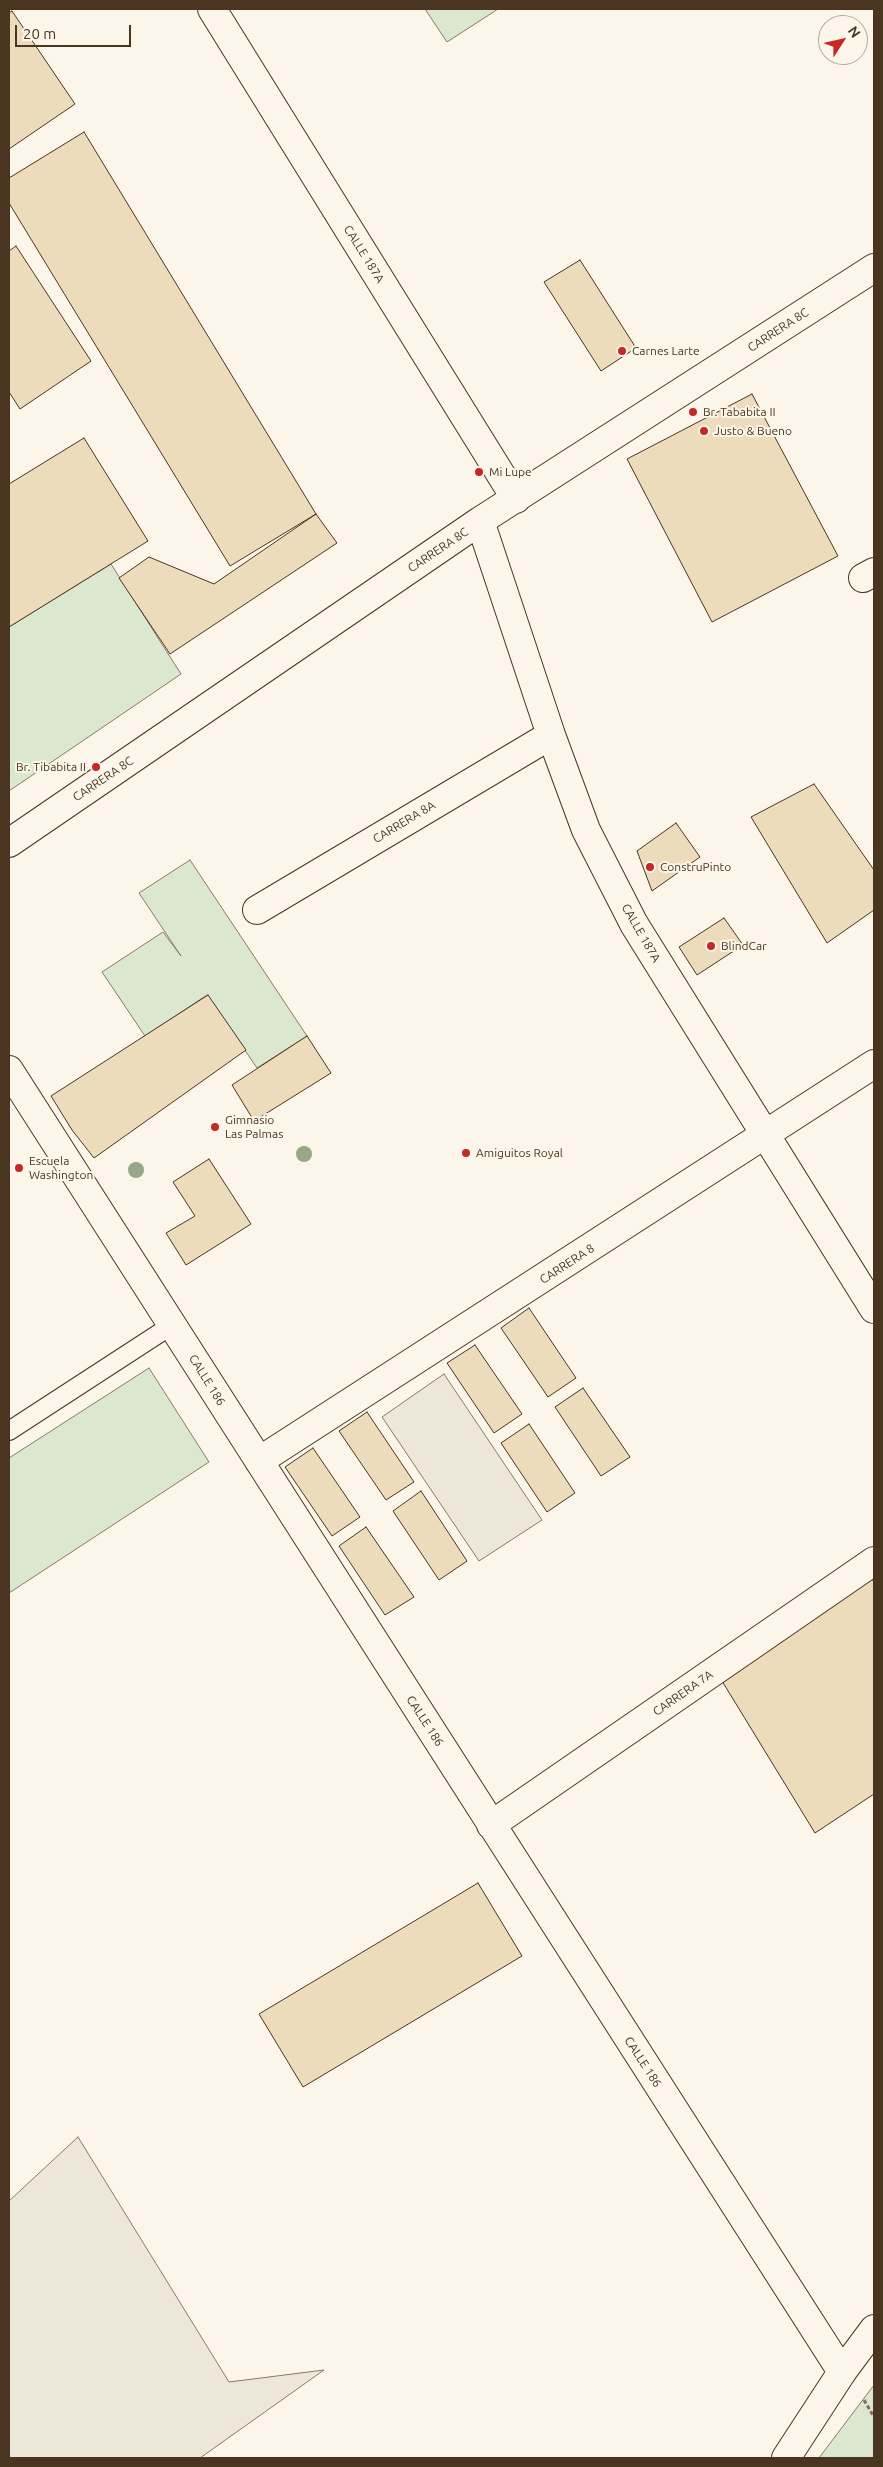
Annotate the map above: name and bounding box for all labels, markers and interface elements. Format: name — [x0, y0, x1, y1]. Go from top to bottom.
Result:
scale bar — [18, 15, 134, 47]
north arrow — [818, 15, 868, 65]
text: N — [845, 23, 864, 41]
text: 20 m — [23, 25, 56, 42]
street label: CALLE 187A — [341, 223, 387, 285]
street label: CARRERA 8C — [745, 305, 811, 355]
place label: Carnes Larte — [632, 344, 700, 358]
marker: Carnes Larte — [616, 345, 628, 357]
place label: Br. Tababita II — [703, 405, 776, 419]
marker: Br. Tababita II — [687, 406, 699, 418]
place label: Justo & Bueno — [714, 424, 792, 438]
marker: Justo & Bueno — [698, 425, 710, 437]
place label: Mi Lupe — [489, 465, 532, 479]
marker: Mi Lupe — [473, 466, 485, 478]
street label: CARRERA 8C — [405, 525, 471, 575]
street label: CARRERA 8C — [70, 754, 136, 804]
place label: Br. Tibabita II — [16, 760, 86, 774]
marker: Br. Tibabita II — [90, 761, 102, 773]
street label: CARRERA 8A — [370, 798, 438, 846]
place label: ConstruPinto — [660, 860, 731, 874]
marker: ConstruPinto — [644, 861, 656, 873]
street label: CALLE 187A — [618, 901, 664, 965]
place label: BlindCar — [721, 939, 767, 953]
marker: BlindCar — [705, 940, 717, 952]
place label: Gimnasio Las Palmas — [225, 1113, 283, 1141]
marker: Gimnasio Las Palmas — [209, 1121, 221, 1133]
place label: Amiguitos Royal — [476, 1146, 563, 1160]
marker: Amiguitos Royal — [460, 1147, 472, 1159]
place label: Escuela Washington — [29, 1154, 93, 1182]
marker: Escuela Washington — [13, 1162, 25, 1174]
street label: CARRERA 8 — [537, 1241, 597, 1287]
street label: CALLE 186 — [186, 1352, 228, 1408]
street label: CARRERA 7A — [650, 1667, 716, 1719]
street label: CALLE 186 — [403, 1693, 447, 1749]
street label: CALLE 186 — [621, 2034, 665, 2090]

